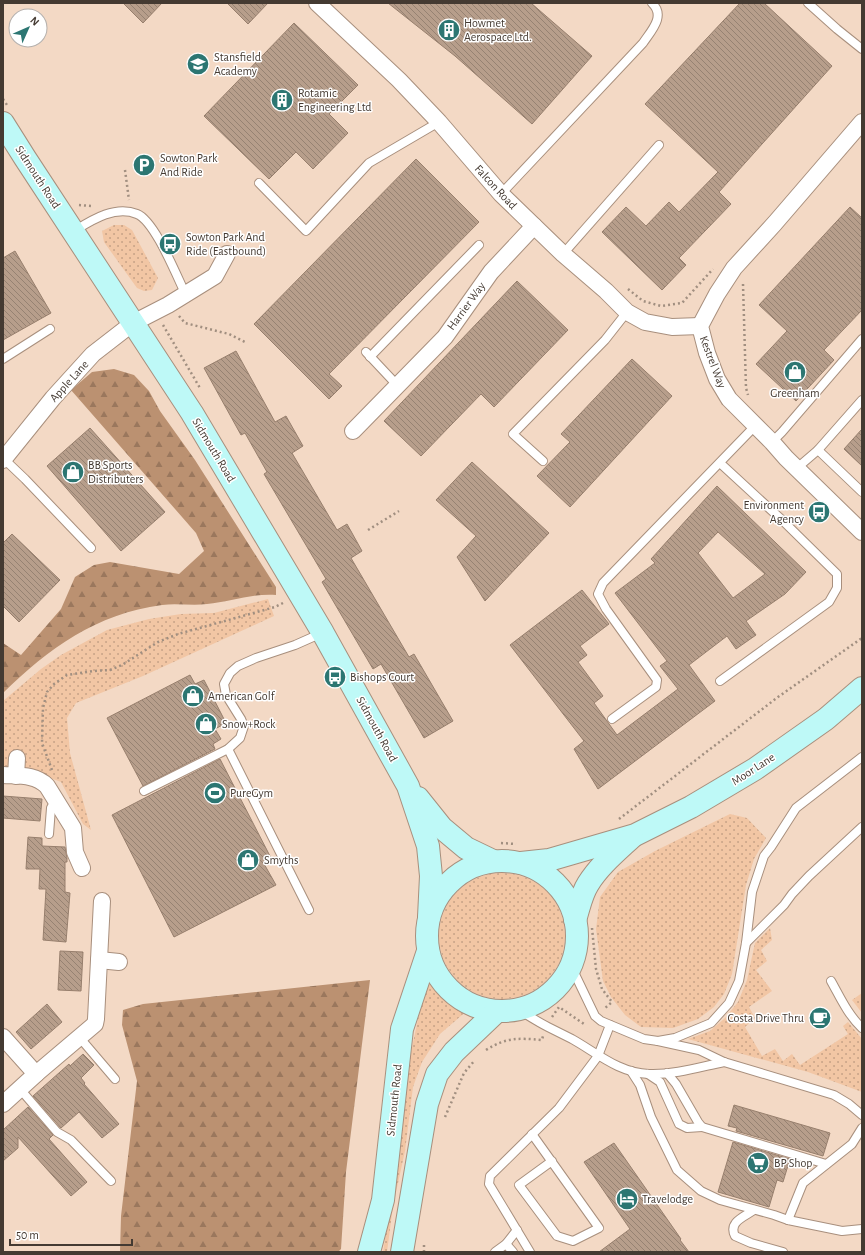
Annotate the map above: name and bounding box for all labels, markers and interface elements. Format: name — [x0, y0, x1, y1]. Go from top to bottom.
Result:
north arrow — [8, 8, 48, 48]
text: N — [28, 15, 41, 28]
building icon: Howmet Aerospace Ltd. — [436, 17, 462, 43]
place label: Howmet Aerospace Ltd. — [464, 17, 532, 43]
school or university icon: Stansfield Academy — [185, 51, 211, 77]
place label: Stansfield Academy — [214, 51, 261, 78]
building icon: Rotamic Engineering Ltd — [269, 87, 295, 113]
place label: Rotamic Engineering Ltd — [298, 87, 372, 113]
street label: Sidmouth Road — [13, 143, 63, 211]
parking icon: Sowton Park And Ride — [131, 152, 157, 178]
place label: Sowton Park And Ride — [160, 152, 218, 178]
street label: Falcon Road — [473, 162, 519, 212]
bus stop icon: Sowton Park And Ride (Eastbound) — [157, 231, 183, 257]
place label: Sowton Park And Ride (Eastbound) — [186, 231, 266, 257]
street label: Harrier Way — [445, 280, 488, 333]
street label: Kestrel Way — [697, 334, 728, 390]
street label: Apple Lane — [47, 358, 91, 404]
shop icon: Greenham — [782, 359, 808, 385]
place label: Greenham — [770, 387, 820, 399]
street label: Sidmouth Road — [190, 416, 238, 484]
shop icon: BB Sports Distributers — [60, 459, 86, 485]
place label: BB Sports Distributers — [88, 459, 144, 485]
place label: Environment Agency — [744, 499, 804, 526]
bus stop icon: Environment Agency — [806, 499, 832, 525]
bus stop icon: Bishops Court — [322, 664, 348, 690]
place label: Bishops Court — [350, 671, 414, 683]
shop icon: American Golf — [180, 683, 206, 709]
place label: American Golf — [208, 690, 276, 702]
street label: Sidmouth Road — [354, 694, 400, 764]
shop icon: Snow+Rock — [193, 711, 219, 737]
place label: Snow+Rock — [222, 718, 276, 730]
street label: Moor Lane — [729, 751, 777, 787]
sports icon: PureGym — [202, 780, 228, 806]
place label: PureGym — [230, 787, 273, 800]
shop icon: Smyths — [235, 847, 261, 873]
place label: Smyths — [264, 854, 299, 867]
cafe icon: Costa Drive Thru — [807, 1005, 833, 1031]
place label: Costa Drive Thru — [727, 1012, 804, 1024]
street label: Sidmouth Road — [384, 1063, 404, 1137]
supermarket icon: BP Shop — [745, 1150, 771, 1176]
place label: BP Shop — [774, 1157, 812, 1169]
hotel icon: Travelodge — [614, 1186, 640, 1212]
place label: Travelodge — [642, 1193, 693, 1205]
scale bar — [10, 1221, 132, 1247]
text: 50 m — [16, 1229, 39, 1241]

